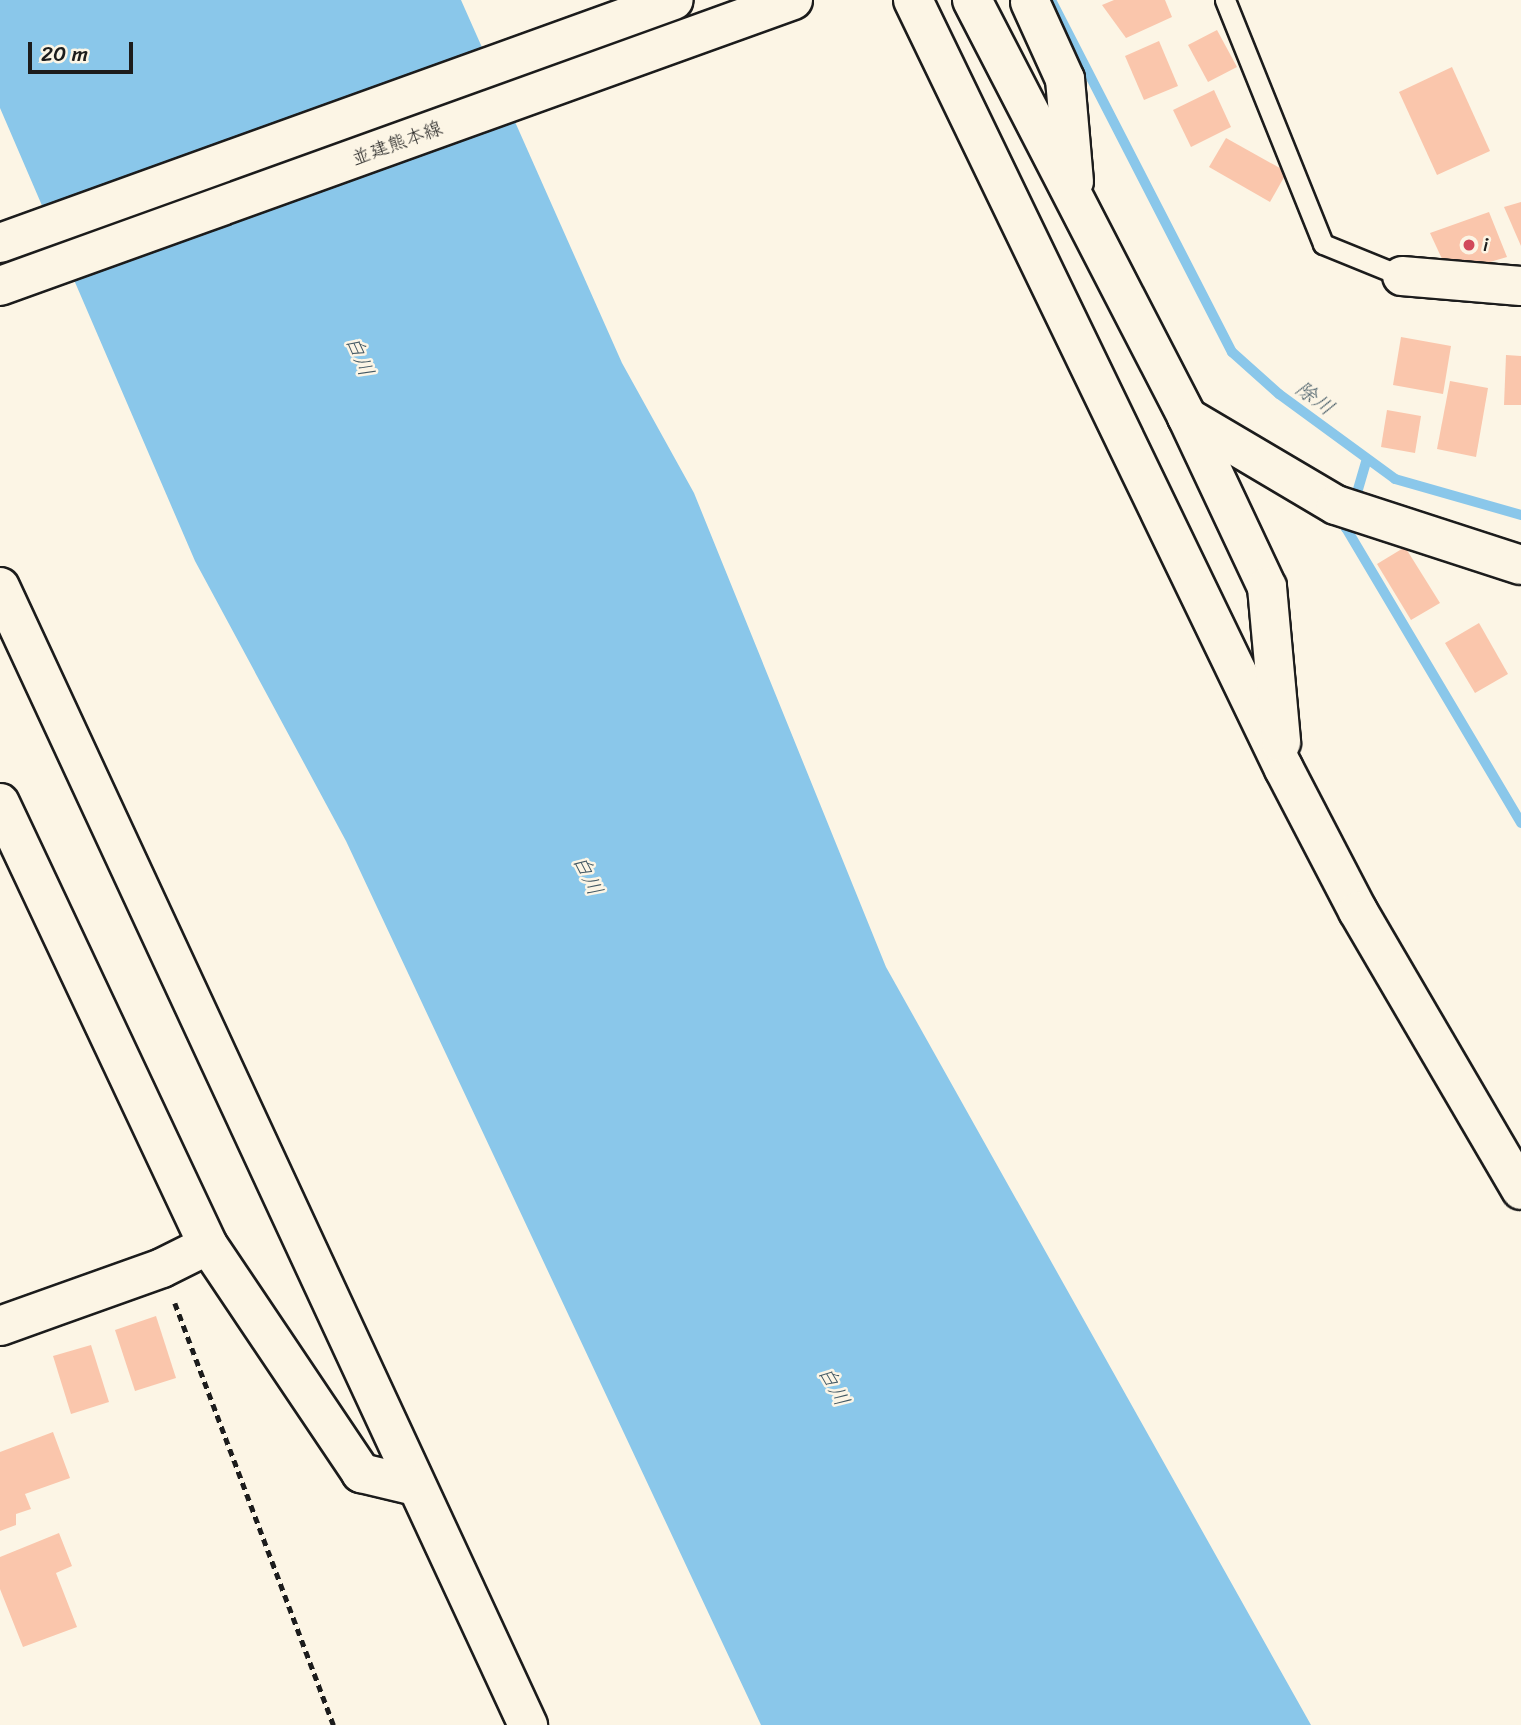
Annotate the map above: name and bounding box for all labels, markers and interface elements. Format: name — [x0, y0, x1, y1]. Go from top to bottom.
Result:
scale bar — [32, 28, 136, 72]
text: 20 m — [41, 35, 88, 73]
street label: 並建熊本線 — [348, 116, 446, 170]
place label: i — [1483, 234, 1488, 256]
marker: i — [1461, 237, 1477, 253]
water label: 白川 — [340, 332, 380, 380]
water label: 除川 — [1291, 375, 1339, 421]
water label: 白川 — [568, 851, 608, 899]
water label: 白川 — [813, 1362, 855, 1410]

